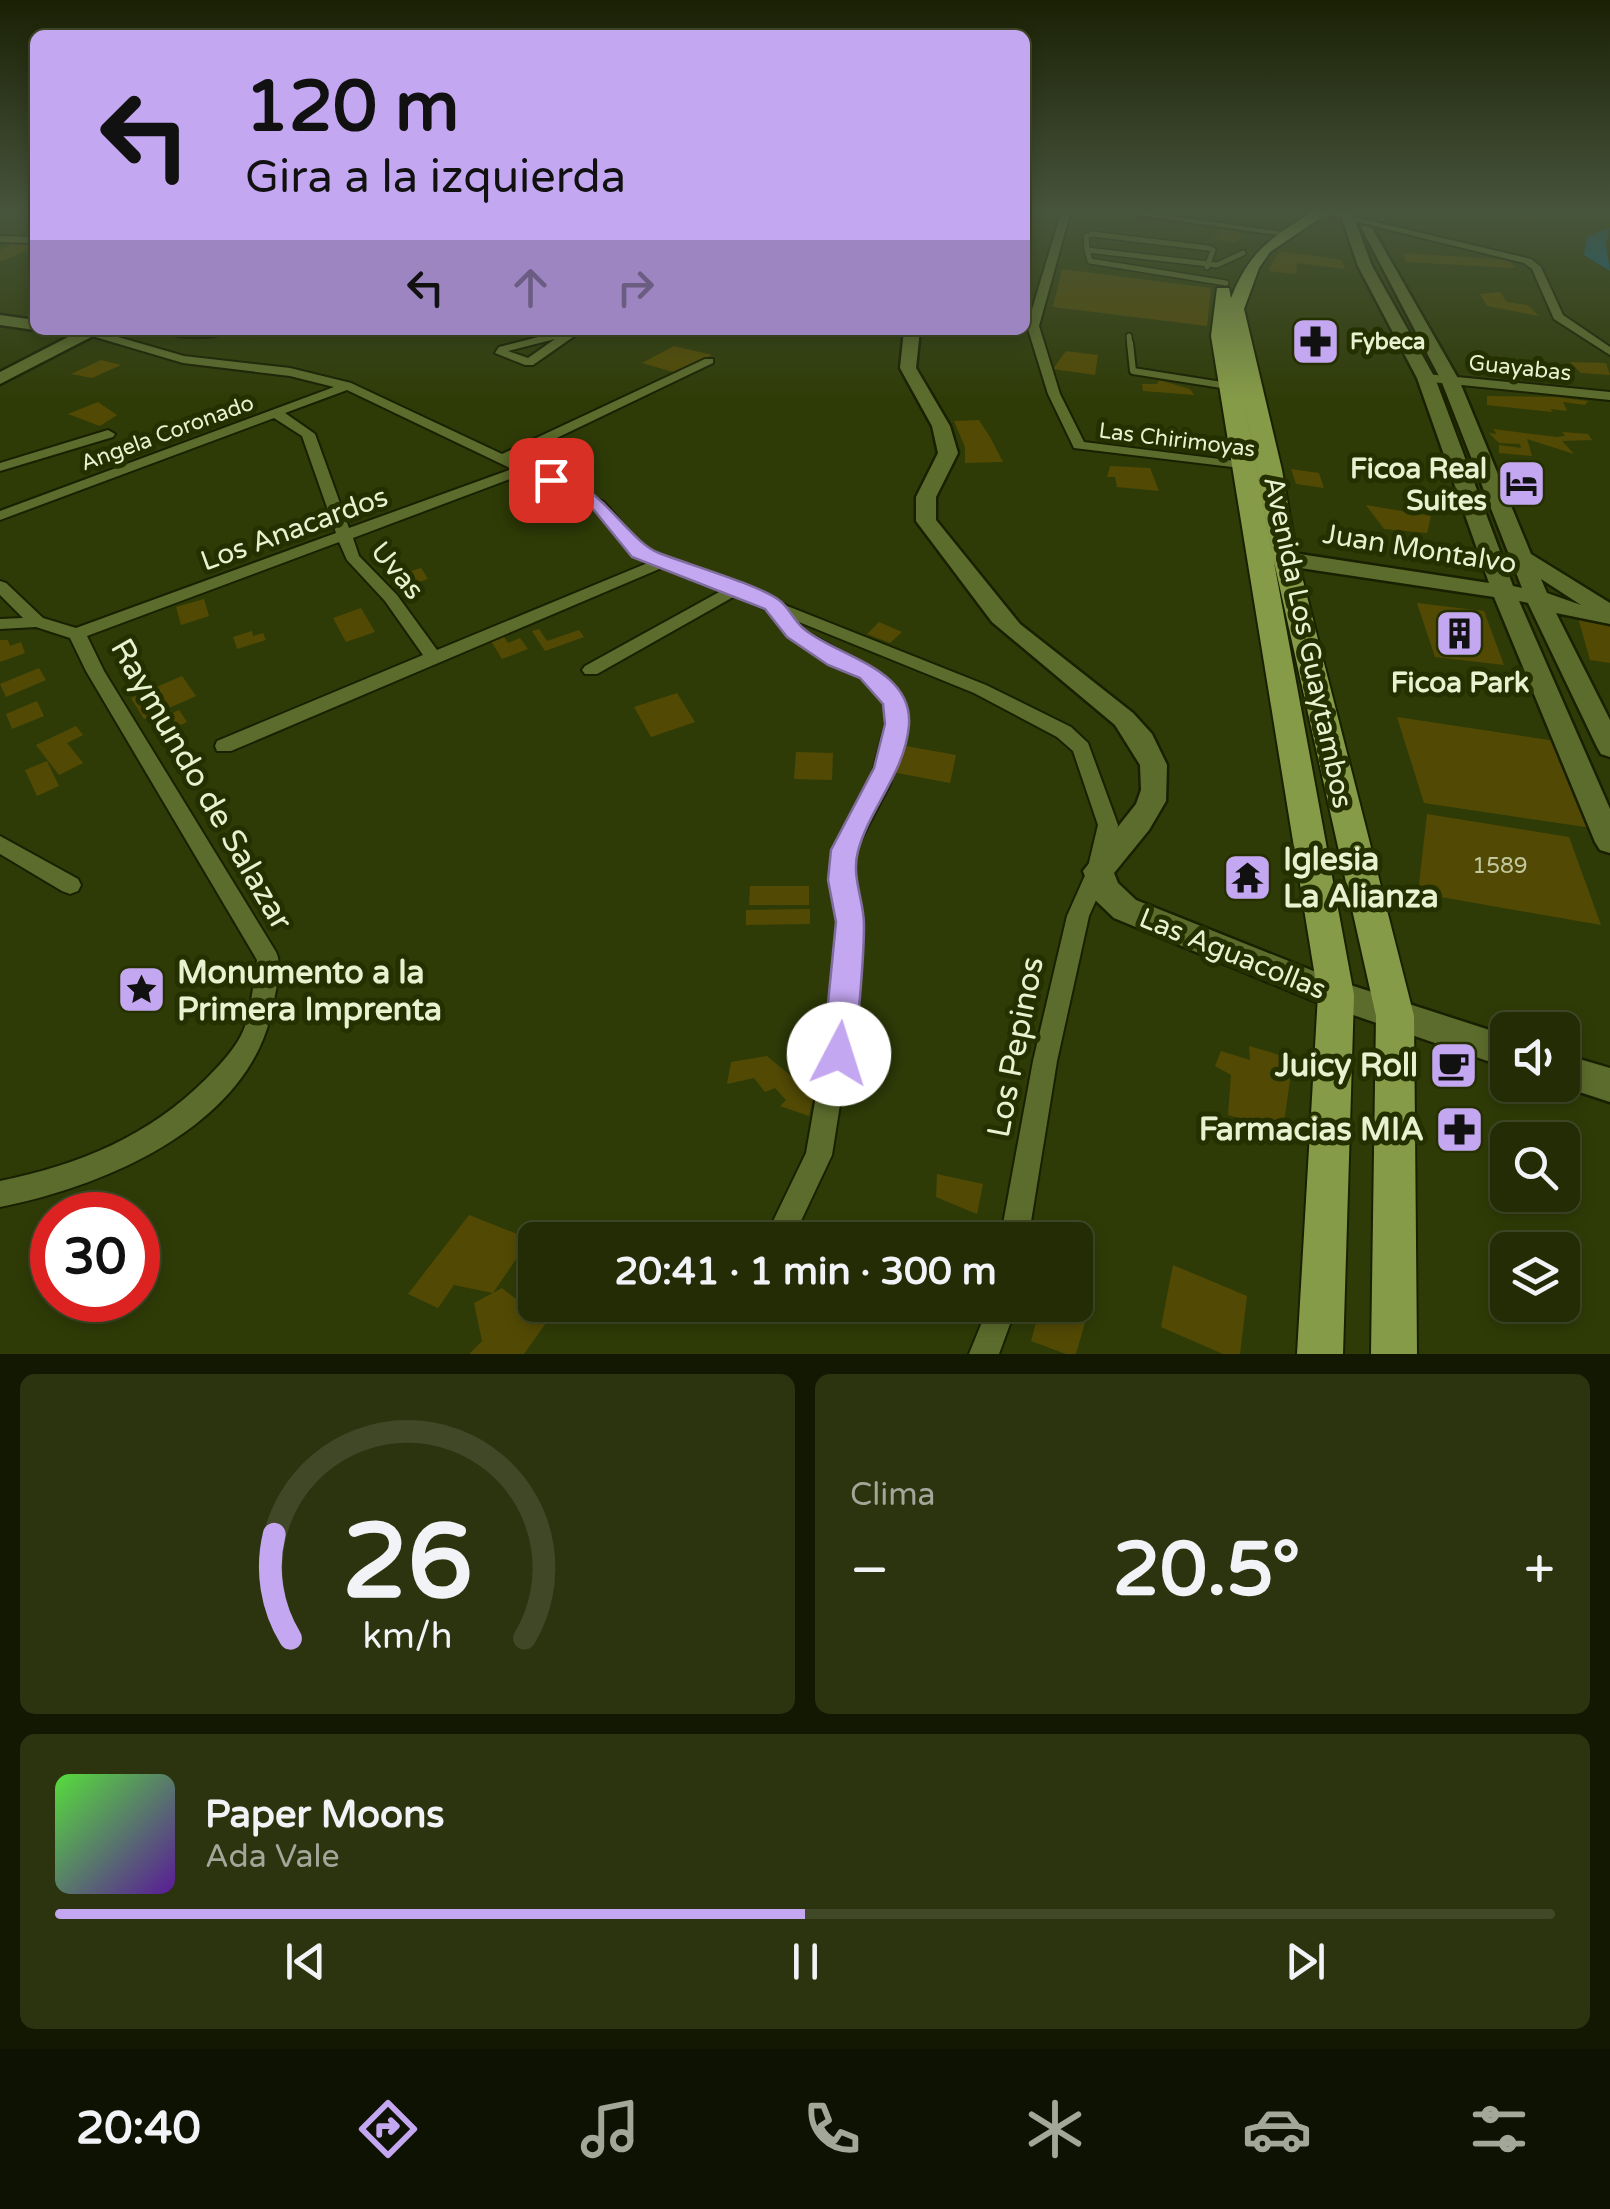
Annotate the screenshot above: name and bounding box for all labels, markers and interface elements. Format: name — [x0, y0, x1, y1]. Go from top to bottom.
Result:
text: 120 m — [245, 66, 459, 150]
icon: left — [80, 70, 210, 200]
text: Gira a la izquierda — [245, 151, 626, 205]
icon: left — [398, 260, 453, 315]
icon: ahead — [503, 260, 558, 315]
icon: right — [608, 260, 663, 315]
pharmacy icon: Fybeca — [1289, 315, 1341, 367]
place label: Fybeca — [1350, 329, 1425, 355]
street label: Guayabas — [1467, 350, 1573, 386]
street label: Angela Coronado — [77, 390, 257, 476]
street label: Las Chirimoyas — [1097, 417, 1257, 462]
pin — [509, 438, 594, 523]
place label: Ficoa Real Suites — [1350, 452, 1487, 518]
icon: arrive — [524, 453, 579, 508]
hotel icon: Ficoa Real Suites — [1496, 458, 1548, 510]
street label: Avenida Los Guaytambos — [1256, 473, 1360, 811]
street label: Los Anacardos — [196, 479, 392, 579]
street label: Juan Montalvo — [1321, 517, 1519, 581]
street label: Uvas — [363, 535, 431, 606]
building icon: Ficoa Park — [1434, 608, 1486, 660]
street label: Raymundo de Salazar — [102, 632, 301, 938]
place label: Ficoa Park — [1391, 666, 1529, 700]
place label: Iglesia La Alianza — [1283, 841, 1439, 916]
temple icon: Iglesia La Alianza — [1222, 851, 1274, 903]
house number: 1589 — [1472, 853, 1528, 879]
street label: Las Aguacollas — [1134, 901, 1331, 1007]
place label: Monumento a la Primera Imprenta — [177, 954, 442, 1029]
street label: Los Pepinos — [980, 954, 1052, 1141]
place icon: Monumento a la Primera Imprenta — [116, 964, 168, 1016]
position arrow — [787, 1002, 891, 1106]
map controls — [1490, 1012, 1580, 1322]
button: sound — [1490, 1012, 1580, 1102]
cafe icon: Juicy Roll — [1427, 1039, 1479, 1091]
place label: Juicy Roll — [1274, 1047, 1418, 1085]
pharmacy icon: Farmacias MIA — [1433, 1103, 1485, 1155]
place label: Farmacias MIA — [1199, 1111, 1424, 1149]
button: search — [1490, 1122, 1580, 1212]
speed limit sign: 30 — [30, 1192, 160, 1322]
button: layers — [1490, 1232, 1580, 1322]
text: 20:41 · 1 min · 300 m — [614, 1249, 997, 1295]
text: Clima — [850, 1476, 936, 1514]
text: 26 — [342, 1501, 473, 1626]
text: 20.5° — [1113, 1525, 1300, 1615]
text: − — [850, 1538, 889, 1604]
text: + — [1524, 1538, 1555, 1604]
text: km/h — [363, 1615, 452, 1658]
text: Paper Moons — [205, 1792, 445, 1838]
text: Ada Vale — [205, 1838, 340, 1876]
icon: previous — [278, 1934, 333, 1989]
icon: pause — [778, 1934, 833, 1989]
icon: next — [1278, 1934, 1333, 1989]
icon: directions — [353, 2094, 423, 2164]
icon: music — [575, 2094, 645, 2164]
icon: phone — [797, 2094, 867, 2164]
icon: climate — [1020, 2094, 1090, 2164]
icon: car — [1242, 2094, 1312, 2164]
icon: filters — [1464, 2094, 1534, 2164]
text: 20:40 — [76, 2102, 201, 2156]

